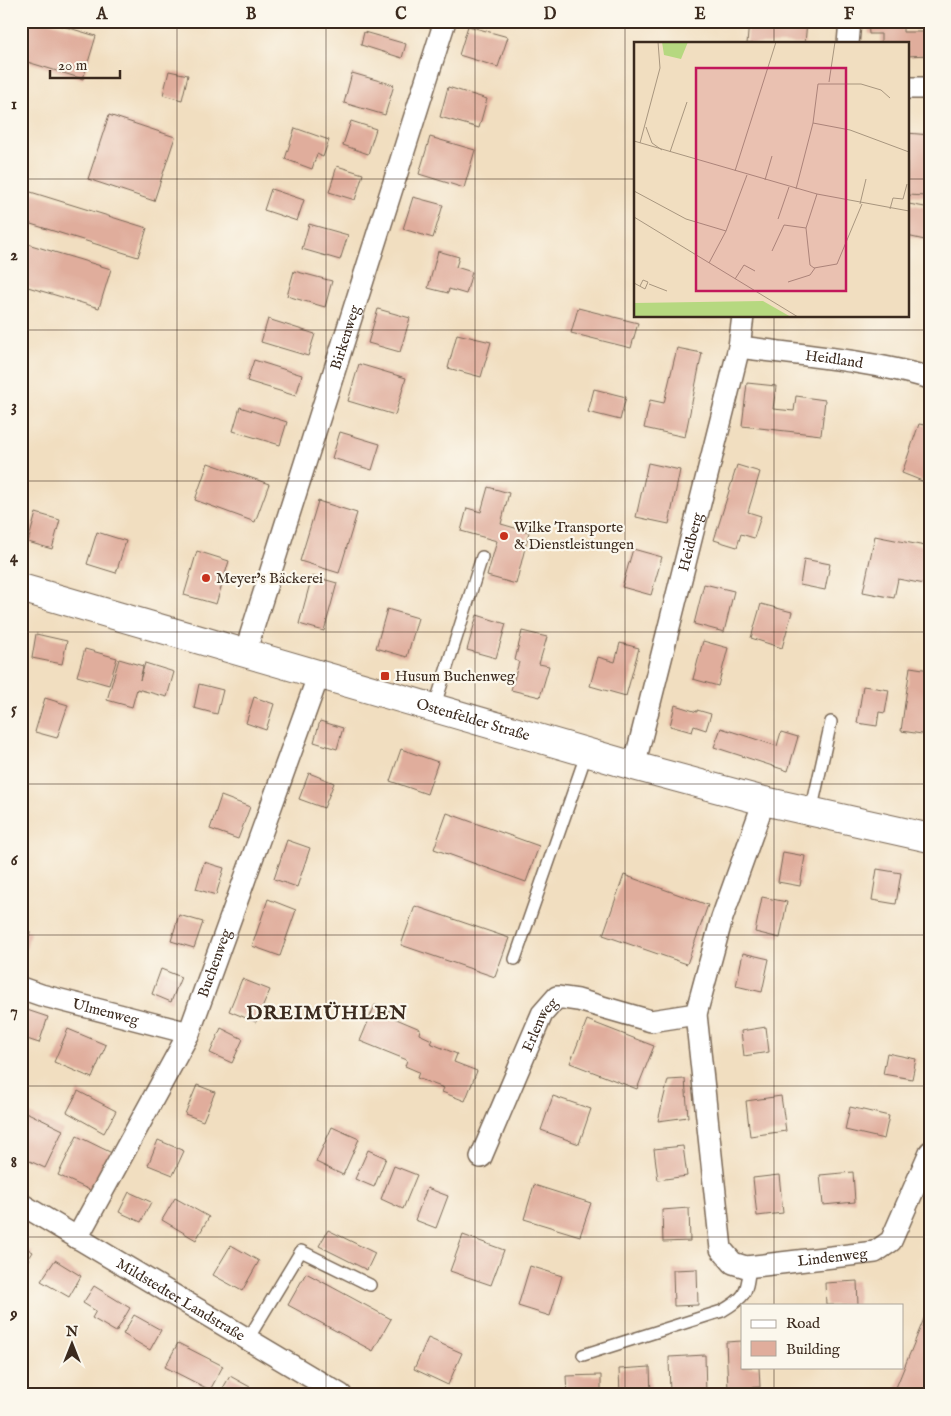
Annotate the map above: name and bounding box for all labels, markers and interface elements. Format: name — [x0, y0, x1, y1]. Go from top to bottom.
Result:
text: A — [96, 5, 109, 25]
text: B — [246, 5, 257, 25]
text: C — [395, 5, 407, 25]
text: D — [544, 5, 557, 25]
text: E — [694, 5, 706, 25]
text: F — [844, 5, 855, 25]
inset map — [634, 42, 908, 318]
scale bar — [50, 48, 120, 80]
text: 20 m — [58, 56, 88, 75]
text: 1 — [11, 95, 17, 115]
text: 2 — [10, 246, 18, 266]
street label: Birkenweg — [326, 302, 365, 372]
street label: Heidland — [804, 346, 866, 373]
text: 3 — [11, 397, 17, 417]
street label: Heidberg — [674, 510, 708, 574]
place label: Wilke Transporte & Dienstleistungen — [514, 518, 634, 554]
marker: Wilke Transporte & Dienstleistungen — [498, 530, 510, 542]
text: 4 — [10, 548, 19, 568]
place label: Meyer's Bäckerei — [216, 569, 323, 588]
marker: Meyer's Bäckerei — [200, 572, 212, 584]
place label: Husum Buchenweg — [395, 667, 516, 686]
marker: Husum Buchenweg — [379, 670, 391, 682]
street label: Ostenfelder Straße — [414, 694, 532, 745]
text: 5 — [11, 700, 17, 720]
text: 6 — [11, 851, 19, 871]
street label: Buchenweg — [194, 925, 236, 1000]
street label: Erlenweg — [518, 993, 563, 1055]
street label: Ulmenweg — [70, 994, 142, 1030]
district label: DREIMÜHLEN — [246, 1001, 408, 1026]
text: 7 — [10, 1002, 18, 1022]
text: 8 — [11, 1153, 17, 1173]
street label: Lindenweg — [796, 1244, 869, 1271]
street label: Mildstedter Landstraße — [113, 1254, 248, 1346]
legend — [741, 1304, 904, 1368]
text: 9 — [10, 1305, 18, 1325]
text: Road — [786, 1314, 821, 1333]
north arrow — [48, 1318, 98, 1368]
text: N — [65, 1323, 78, 1341]
text: Building — [786, 1340, 841, 1359]

